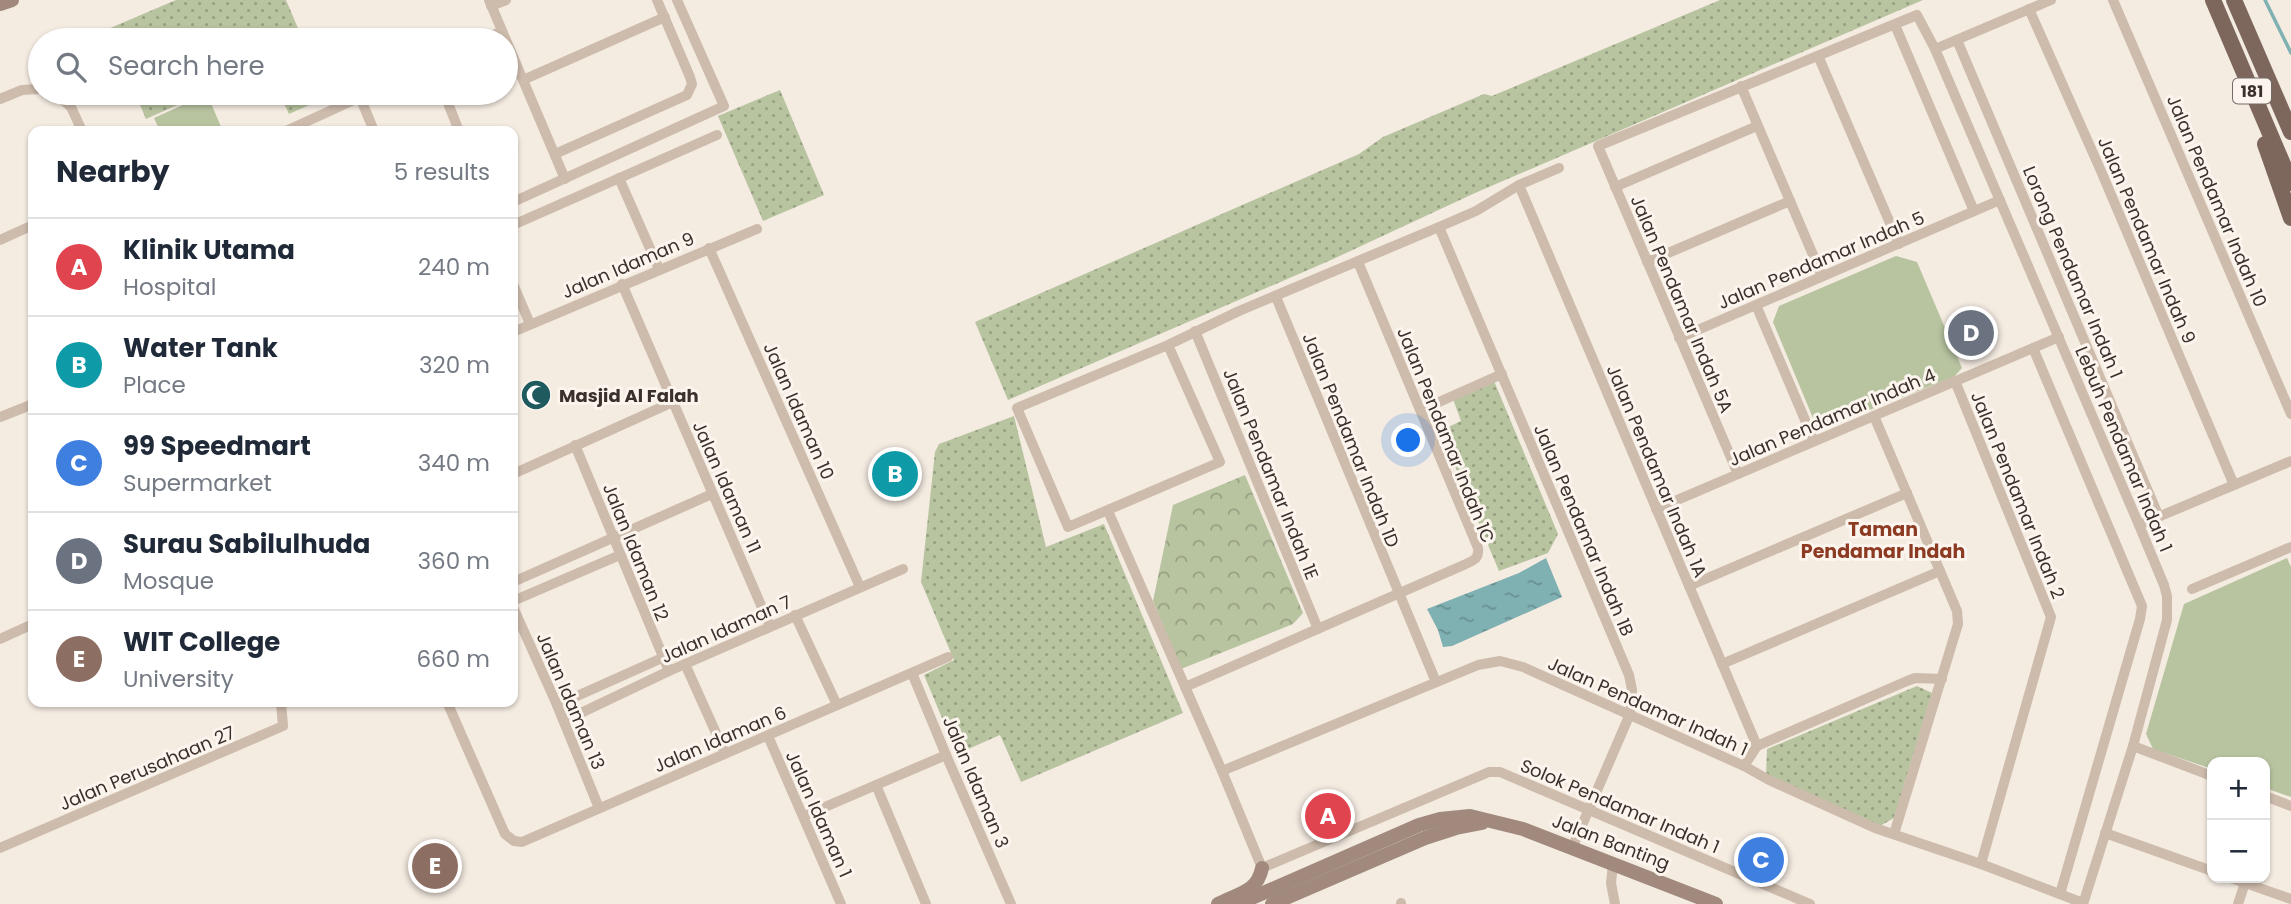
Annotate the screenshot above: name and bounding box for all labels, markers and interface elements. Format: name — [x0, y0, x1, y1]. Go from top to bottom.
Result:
search box — [28, 28, 518, 105]
icon: search — [52, 48, 90, 86]
text: Search here — [108, 48, 265, 84]
road number: 181 — [2233, 78, 2271, 104]
street label: Jalan Pendamar Indah 10 — [2161, 91, 2273, 311]
street label: Jalan Pendamar Indah 9 — [2092, 133, 2202, 347]
text: Nearby — [56, 150, 170, 193]
text: 5 results — [394, 156, 490, 188]
street label: Lorong Pendamar Indah 1 — [2017, 162, 2129, 382]
street label: Jalan Pendamar Indah 5A — [1625, 191, 1739, 417]
street label: Jalan Pendamar Indah 5 — [1714, 205, 1928, 315]
street label: Jalan Idaman 9 — [558, 226, 698, 304]
text: Klinik Utama — [123, 232, 295, 268]
text: A — [71, 251, 87, 283]
text: 240 m — [418, 251, 490, 283]
text: Hospital — [123, 271, 216, 303]
pin: D — [1948, 307, 1994, 359]
street label: Jalan Pendamar Indah 1C — [1391, 323, 1501, 547]
street label: Jalan Pendamar Indah 1D — [1296, 329, 1406, 551]
text: Water Tank — [123, 330, 278, 366]
street label: Jalan Idaman 10 — [758, 339, 840, 483]
street label: Lebuh Pendamar Indah 1 — [2069, 342, 2179, 556]
text: B — [71, 349, 87, 381]
text: 320 m — [419, 349, 490, 381]
street label: Jalan Pendamar Indah 1A — [1601, 361, 1713, 581]
street label: Jalan Pendamar Indah 4 — [1725, 362, 1939, 472]
street label: Jalan Pendamar Indah 1E — [1217, 365, 1325, 583]
text: Place — [123, 369, 186, 401]
mosque icon: Masjid Al Falah — [519, 378, 553, 412]
place label: Masjid Al Falah — [559, 383, 699, 408]
street label: Jalan Pendamar Indah 2 — [1965, 388, 2071, 602]
street label: Jalan Idaman 11 — [687, 417, 767, 557]
street label: Jalan Pendamar Indah 1B — [1528, 420, 1640, 640]
your location — [1391, 423, 1425, 457]
text: 99 Speedmart — [123, 428, 311, 464]
text: C — [70, 447, 88, 479]
text: 340 m — [418, 447, 490, 479]
pin: B — [872, 448, 918, 500]
text: Supermarket — [123, 467, 272, 499]
street label: Jalan Idaman 12 — [597, 479, 675, 625]
district label: Taman Pendamar Indah — [1801, 516, 1965, 565]
text: Surau Sabilulhuda — [123, 526, 371, 562]
text: D — [71, 545, 87, 577]
text: 360 m — [418, 545, 490, 577]
text: Mosque — [123, 565, 214, 597]
street label: Jalan Idaman 7 — [657, 589, 795, 669]
text: WIT College — [123, 624, 280, 660]
street label: Jalan Idaman 13 — [531, 629, 611, 773]
text: E — [73, 643, 85, 675]
text: 660 m — [417, 643, 490, 675]
street label: Jalan Pendamar Indah 1 — [1544, 651, 1752, 761]
text: University — [123, 663, 234, 695]
street label: Jalan Idaman 6 — [650, 700, 790, 778]
street label: Jalan Idaman 3 — [937, 712, 1015, 852]
street label: Jalan Perusahaan 27 — [55, 720, 239, 816]
street label: Jalan Idaman 1 — [780, 747, 858, 881]
street label: Solok Pendamar Indah 1 — [1517, 753, 1723, 859]
map controls — [2207, 757, 2270, 883]
button: + — [2207, 757, 2270, 820]
pin: A — [1305, 790, 1351, 842]
street label: Jalan Banting — [1549, 808, 1673, 876]
button: − — [2207, 820, 2270, 883]
pin: C — [1738, 834, 1784, 886]
pin: E — [412, 840, 458, 892]

